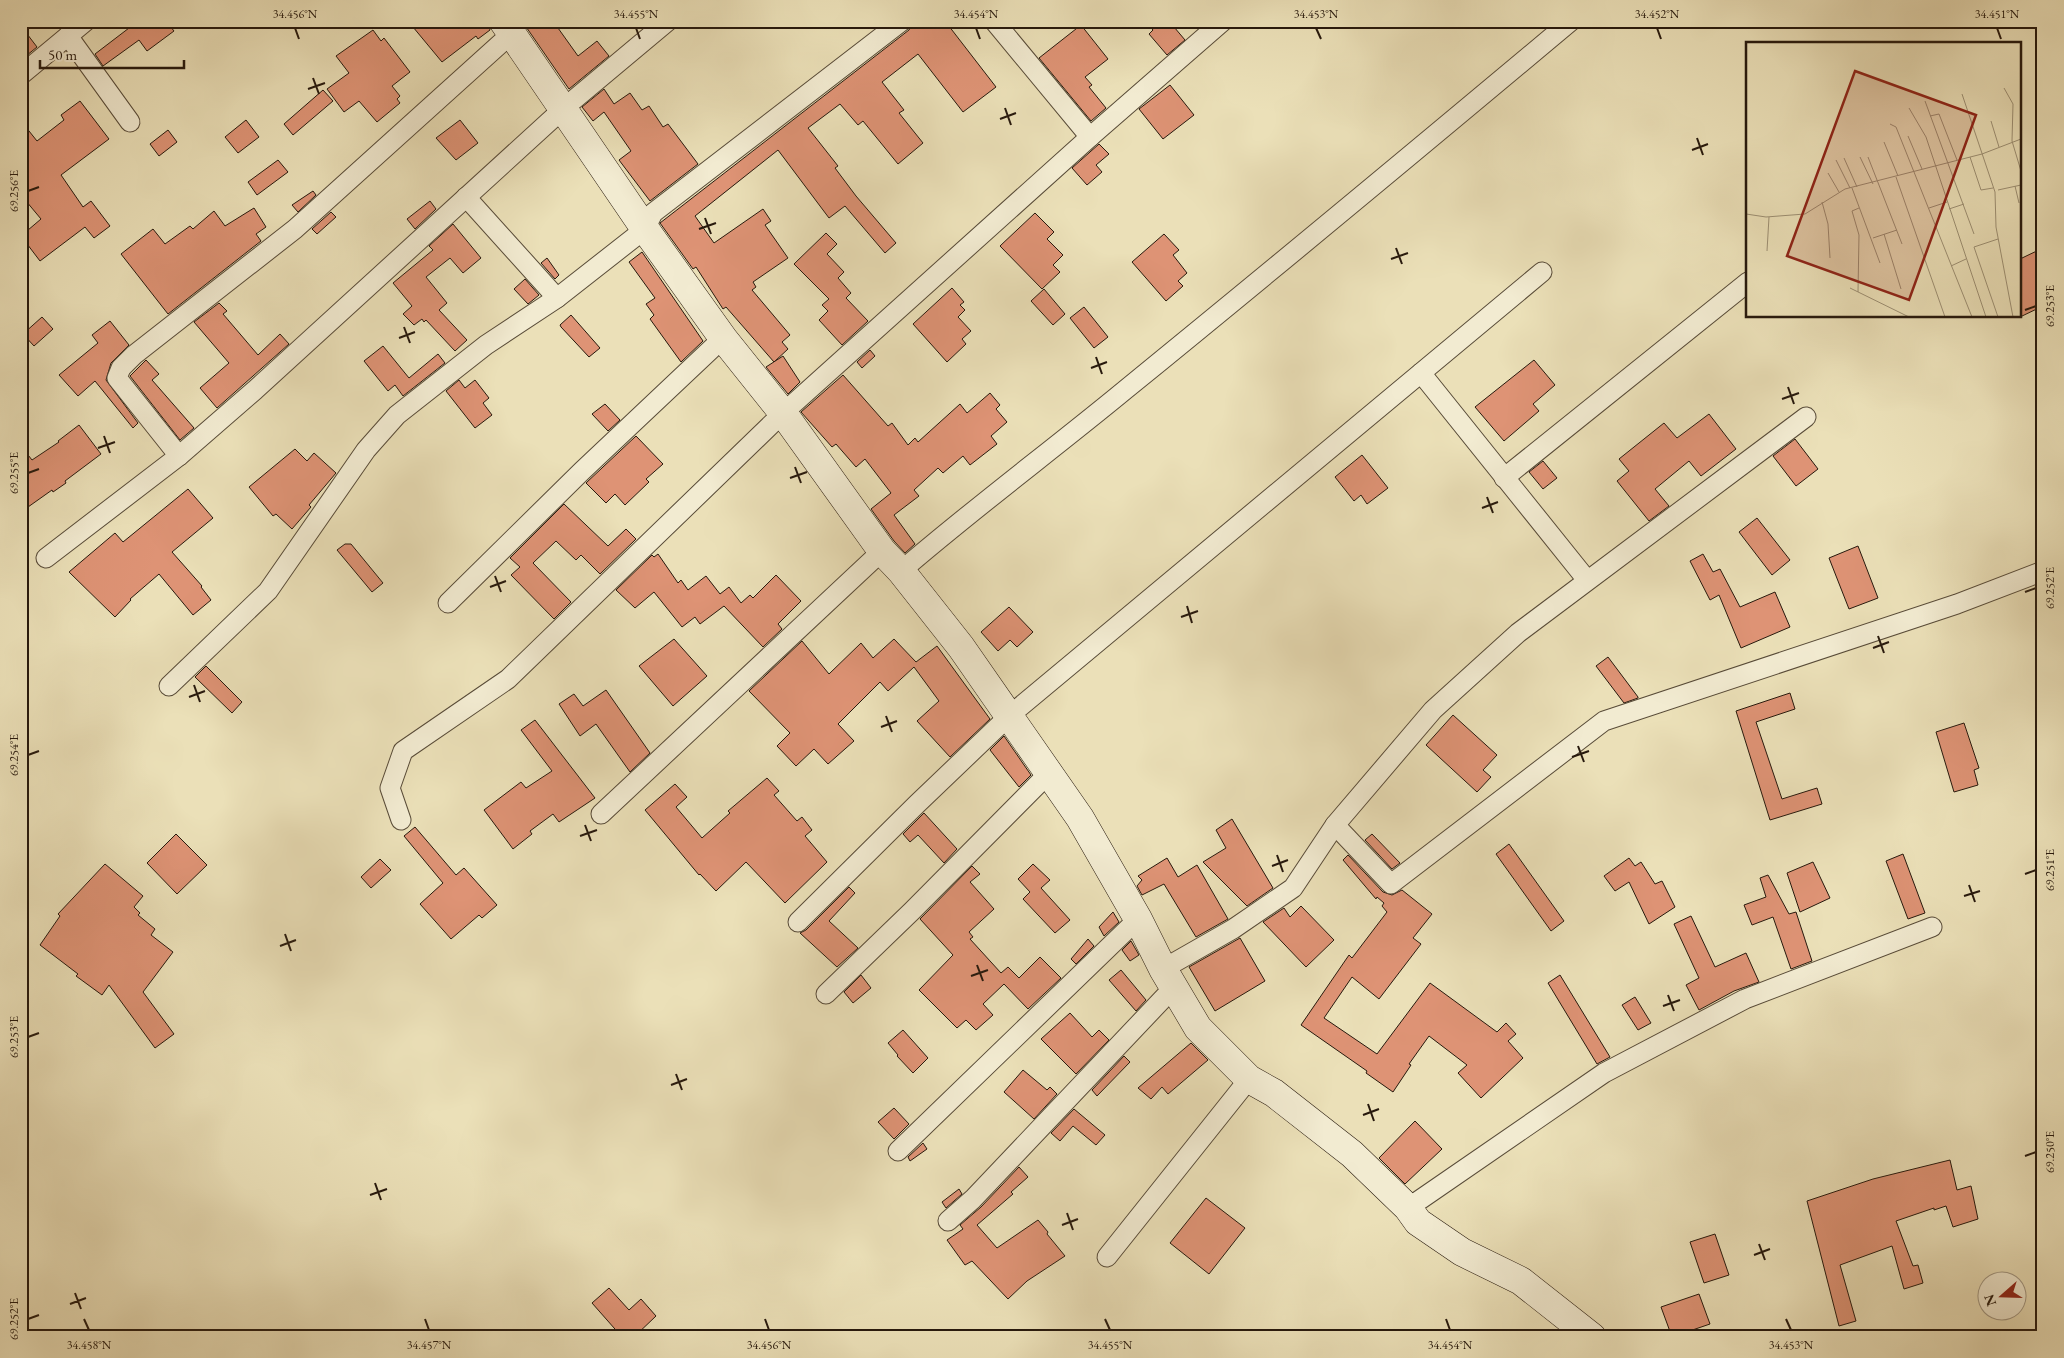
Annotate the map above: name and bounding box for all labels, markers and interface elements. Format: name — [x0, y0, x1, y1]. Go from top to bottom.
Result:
text: 34.456°N — [273, 6, 318, 22]
text: 34.455°N — [614, 6, 659, 22]
text: 34.454°N — [954, 6, 999, 22]
text: 34.453°N — [1294, 6, 1339, 22]
text: 34.452°N — [1635, 6, 1680, 22]
text: 34.451°N — [1975, 6, 2020, 22]
scale bar — [40, 38, 184, 70]
inset map — [1746, 42, 2022, 318]
text: 50 m — [48, 45, 77, 64]
text: 69.256°E — [6, 170, 22, 212]
text: 69.253°E — [2042, 285, 2058, 327]
text: 69.255°E — [6, 452, 22, 494]
text: 69.252°E — [2042, 567, 2058, 609]
text: 69.254°E — [6, 734, 22, 776]
text: 69.251°E — [2042, 849, 2058, 891]
text: 69.253°E — [6, 1016, 22, 1058]
text: 69.250°E — [2042, 1131, 2058, 1173]
north arrow — [1976, 1270, 2026, 1320]
text: N — [1979, 1291, 2000, 1309]
text: 69.252°E — [6, 1298, 22, 1340]
text: 34.458°N — [67, 1337, 112, 1353]
text: 34.457°N — [407, 1337, 452, 1353]
text: 34.456°N — [747, 1337, 792, 1353]
text: 34.455°N — [1088, 1337, 1133, 1353]
text: 34.454°N — [1428, 1337, 1473, 1353]
text: 34.453°N — [1769, 1337, 1814, 1353]

